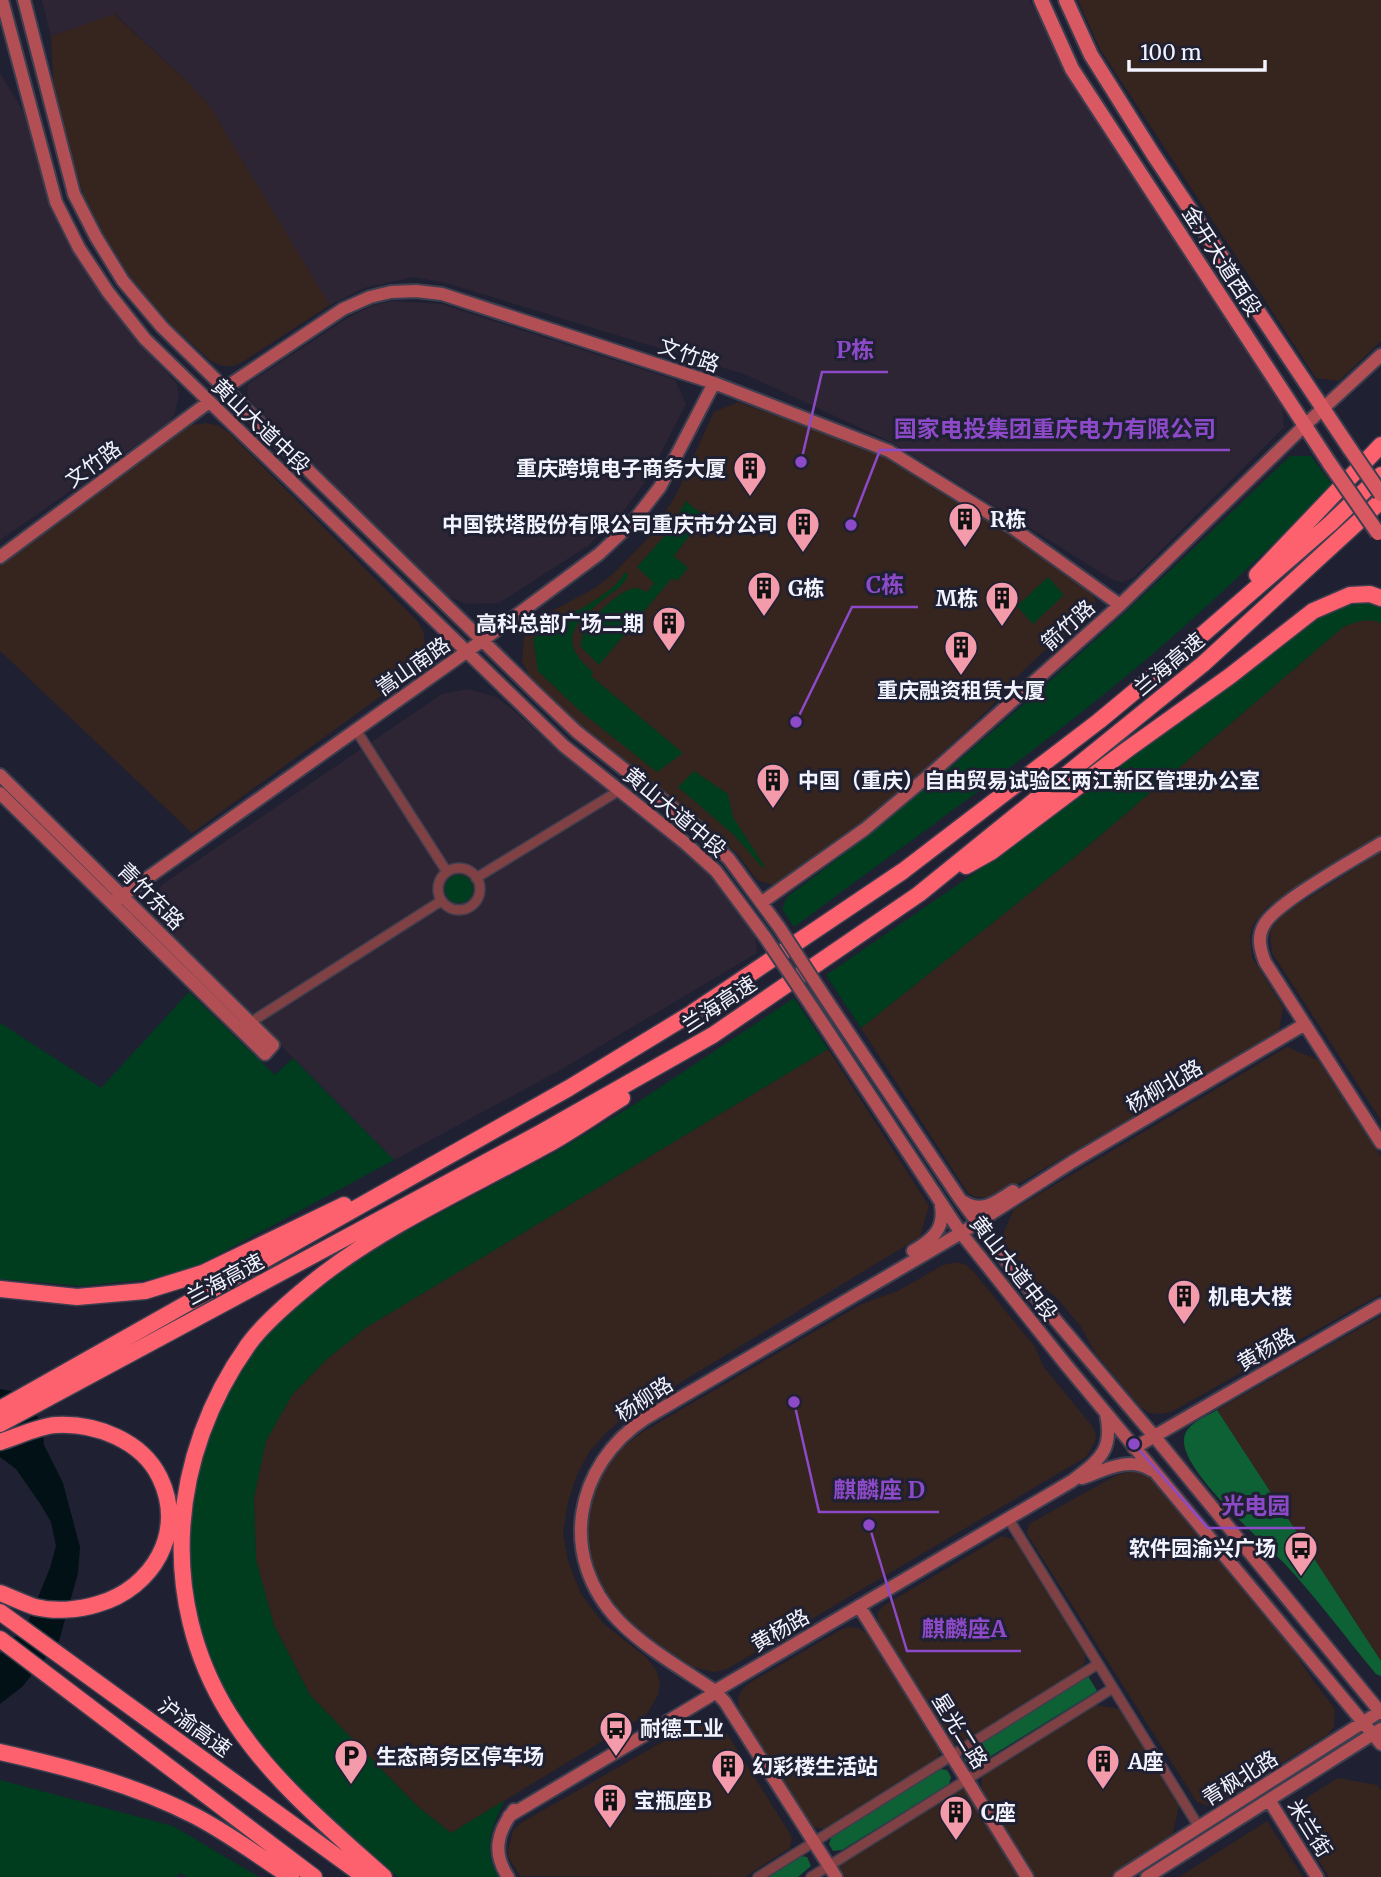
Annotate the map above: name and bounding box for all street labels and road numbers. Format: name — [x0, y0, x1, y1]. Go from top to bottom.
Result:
street label: 金开大道西段 — [1176, 201, 1268, 321]
street label: 文竹路 — [655, 332, 723, 378]
street label: 黄山大道中段 — [206, 373, 316, 479]
street label: 文竹路 — [60, 435, 126, 493]
street label: 箭竹路 — [1036, 594, 1100, 656]
street label: 兰海高速 — [1128, 627, 1210, 701]
street label: 嵩山南路 — [371, 631, 455, 701]
street label: 黄山大道中段 — [618, 761, 732, 863]
street label: 青竹东路 — [112, 857, 190, 935]
street label: 兰海高速 — [676, 970, 762, 1038]
street label: 杨柳北路 — [1121, 1053, 1207, 1119]
street label: 黄山大道中段 — [965, 1210, 1063, 1326]
street label: 兰海高速 — [182, 1247, 268, 1311]
street label: 黄杨路 — [1232, 1322, 1300, 1376]
street label: 杨柳路 — [610, 1371, 678, 1427]
street label: 黄杨路 — [746, 1603, 814, 1657]
street label: 星光二路 — [926, 1688, 994, 1774]
street label: 沪渝高速 — [153, 1691, 237, 1763]
street label: 青枫北路 — [1197, 1744, 1283, 1812]
street label: 米兰街 — [1282, 1794, 1338, 1862]

